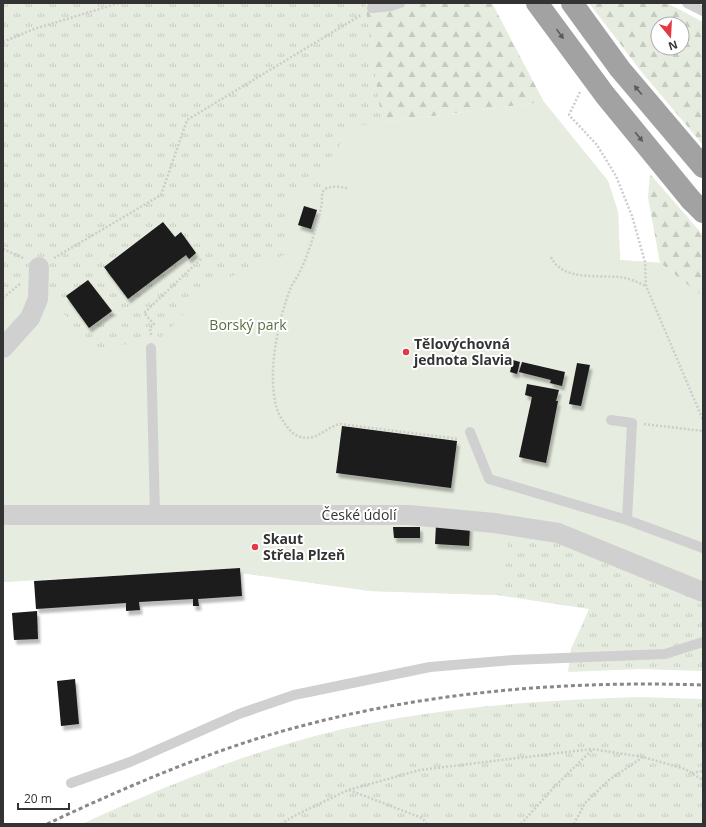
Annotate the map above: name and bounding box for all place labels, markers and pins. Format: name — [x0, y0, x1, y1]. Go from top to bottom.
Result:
place label: Tělovýchovná jednota Slavia — [413, 334, 513, 369]
marker: Tělovýchovná jednota Slavia — [401, 347, 411, 357]
place label: Skaut Střela Plzeň — [263, 529, 345, 564]
marker: Skaut Střela Plzeň — [250, 542, 260, 552]

